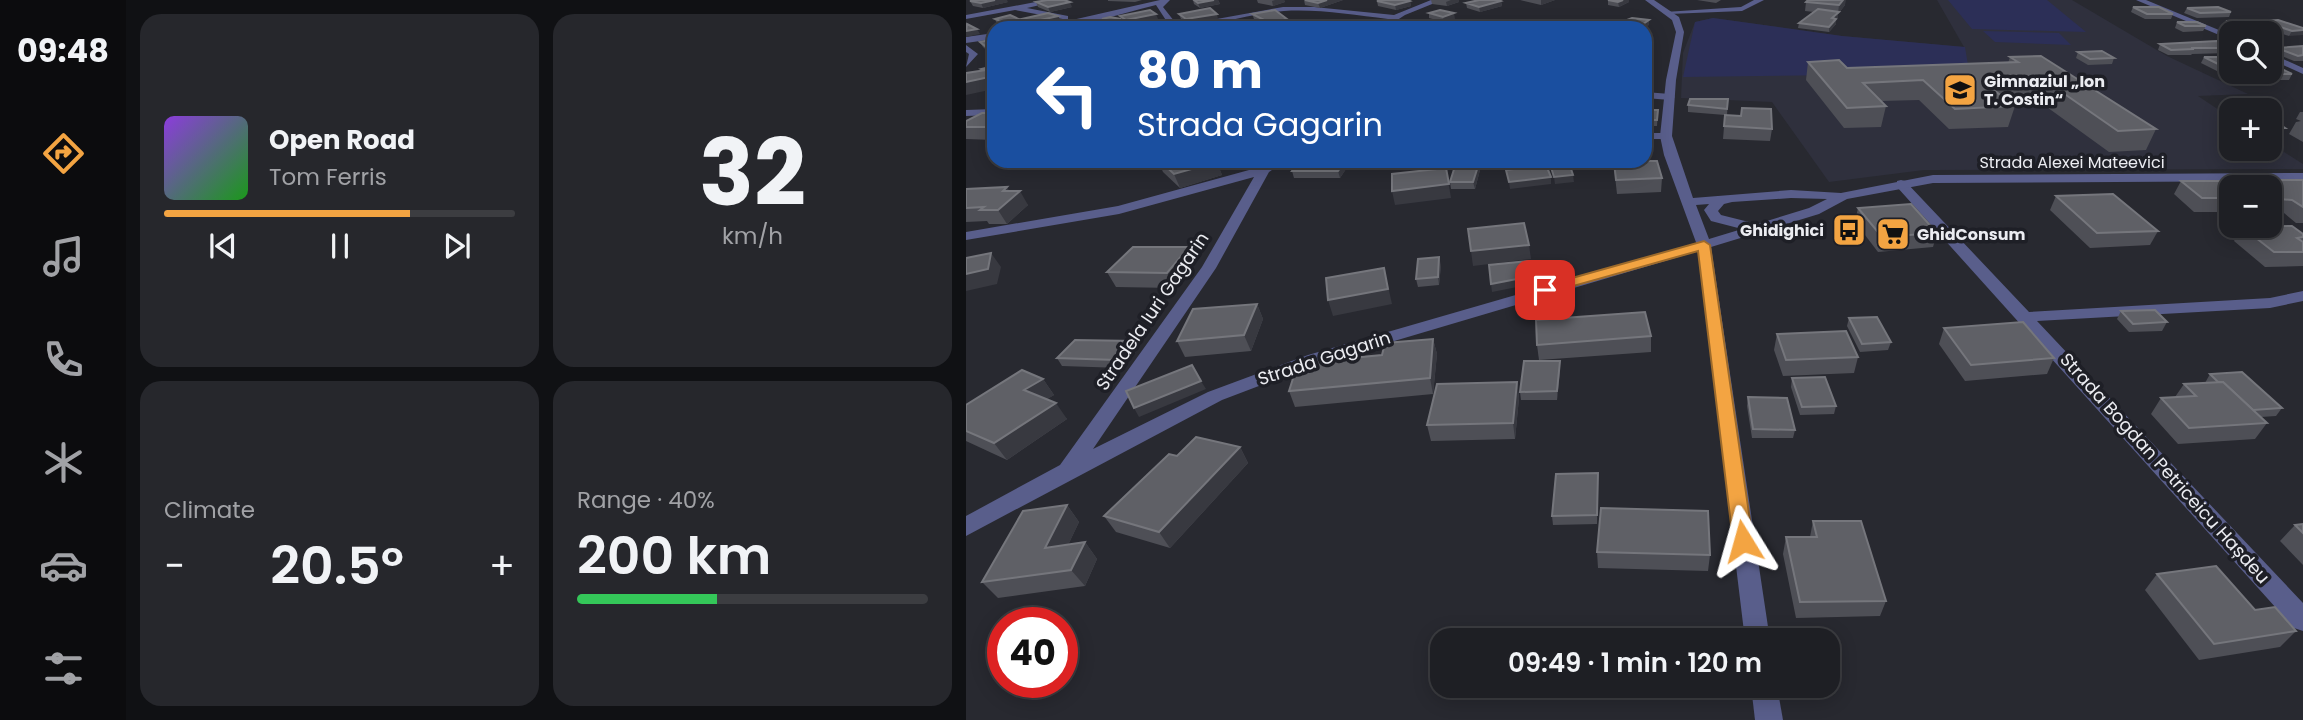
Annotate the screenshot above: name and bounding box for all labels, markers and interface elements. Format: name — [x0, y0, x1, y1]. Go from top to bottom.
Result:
map controls — [2219, 21, 2282, 238]
button: search — [2219, 21, 2282, 84]
text: 09:48 — [17, 28, 109, 73]
text: 80 m — [1137, 37, 1263, 105]
icon: left — [1022, 49, 1113, 140]
place label: Gimnaziul „Ion T. Costin“ — [1984, 70, 2105, 111]
school or university icon: Gimnaziul „Ion T. Costin“ — [1941, 71, 1979, 109]
button: + — [2219, 98, 2282, 161]
text: Strada Gagarin — [1137, 102, 1383, 147]
text: 32 — [699, 109, 806, 237]
text: Open Road — [269, 122, 415, 158]
icon: directions — [39, 129, 88, 178]
street label: Strada Alexei Mateevici — [1979, 151, 2165, 174]
text: Tom Ferris — [269, 161, 387, 193]
button: − — [2219, 175, 2282, 238]
bus stop icon: Ghidighici — [1830, 211, 1868, 249]
supermarket icon: GhidConsum — [1874, 215, 1912, 253]
place label: Ghidighici — [1740, 219, 1824, 242]
text: km/h — [722, 220, 783, 252]
place label: GhidConsum — [1917, 223, 2025, 246]
icon: previous — [204, 227, 242, 265]
icon: pause — [321, 227, 359, 265]
icon: next — [438, 227, 476, 265]
street label: Stradela Iuri Gagarin — [1090, 227, 1214, 395]
icon: music — [39, 232, 88, 281]
pin — [1515, 260, 1575, 320]
icon: arrive — [1526, 271, 1564, 309]
street label: Strada Gagarin — [1254, 325, 1394, 391]
icon: phone — [39, 335, 88, 384]
street label: Strada Bogdan Petriceicu Hașdeu — [2055, 347, 2275, 589]
icon: climate — [39, 438, 88, 487]
text: Range · 40% — [577, 484, 715, 516]
text: Climate — [164, 494, 255, 526]
position arrow — [1706, 504, 1780, 578]
text: 200 km — [577, 519, 771, 592]
text: 20.5° — [270, 529, 404, 602]
text: − — [164, 539, 185, 592]
text: + — [489, 539, 515, 592]
icon: car — [39, 541, 88, 590]
speed limit sign: 40 — [987, 607, 1078, 698]
icon: filters — [39, 644, 88, 693]
text: 09:49 · 1 min · 120 m — [1508, 645, 1762, 681]

